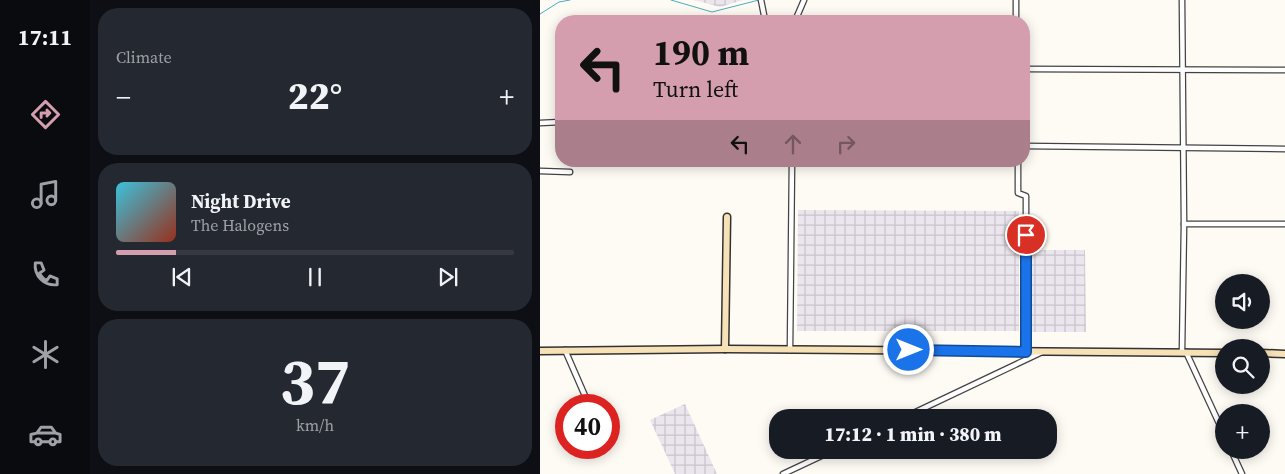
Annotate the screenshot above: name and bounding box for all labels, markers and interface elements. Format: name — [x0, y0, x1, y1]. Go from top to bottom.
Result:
text: 17:11 — [18, 22, 72, 52]
text: 190 m — [653, 29, 749, 77]
icon: left — [570, 35, 635, 100]
text: Climate — [116, 46, 172, 68]
text: 22° — [288, 70, 342, 122]
text: Turn left — [653, 74, 738, 104]
text: − — [116, 78, 131, 116]
text: + — [499, 78, 514, 116]
icon: directions — [28, 97, 63, 132]
icon: left — [726, 130, 754, 158]
icon: ahead — [779, 130, 807, 158]
icon: right — [832, 130, 860, 158]
icon: music — [28, 177, 63, 212]
text: Night Drive — [191, 188, 291, 214]
text: The Halogens — [191, 214, 289, 236]
pin — [1005, 214, 1047, 256]
icon: arrive — [1012, 221, 1040, 249]
icon: phone — [28, 257, 63, 292]
icon: previous — [168, 263, 196, 291]
icon: pause — [301, 263, 329, 291]
icon: next — [434, 263, 462, 291]
map controls — [1215, 274, 1270, 459]
button: sound — [1215, 274, 1270, 329]
position arrow — [882, 323, 934, 375]
icon: climate — [28, 337, 63, 372]
text: 37 — [280, 337, 350, 426]
button: search — [1215, 339, 1270, 394]
speed limit sign: 40 — [555, 394, 620, 459]
button: + — [1215, 404, 1270, 459]
text: km/h — [296, 414, 334, 436]
icon: car — [28, 417, 63, 452]
text: 17:12 · 1 min · 380 m — [824, 421, 1002, 447]

